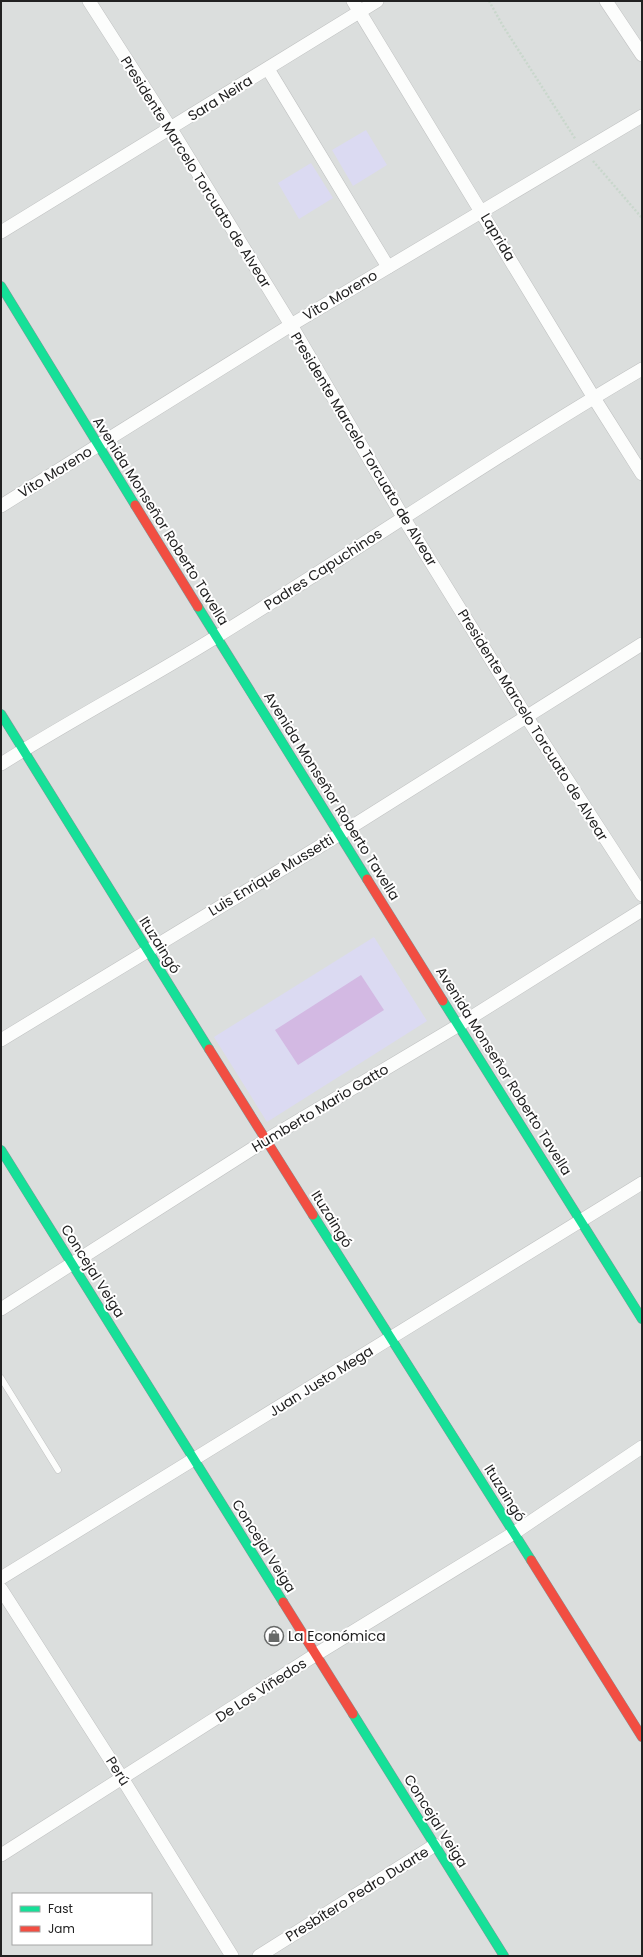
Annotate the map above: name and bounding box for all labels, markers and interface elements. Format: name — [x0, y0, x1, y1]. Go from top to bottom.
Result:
street label: Presidente Marcelo Torcuato de Alvear — [116, 52, 276, 292]
street label: Sara Neira — [184, 70, 256, 126]
street label: Laprida — [476, 209, 520, 265]
street label: Vito Moreno — [299, 265, 381, 325]
street label: Presidente Marcelo Torcuato de Alvear — [286, 328, 442, 570]
street label: Avenida Monseñor Roberto Tavella — [88, 413, 234, 629]
street label: Vito Moreno — [14, 441, 96, 503]
street label: Padres Capuchinos — [260, 523, 386, 615]
street label: Presidente Marcelo Torcuato de Alvear — [453, 605, 613, 845]
street label: Avenida Monseñor Roberto Tavella — [259, 688, 405, 904]
street label: Luis Enrique Mussetti — [205, 830, 337, 920]
street label: Ituzaingó — [135, 912, 185, 978]
street label: Avenida Monseñor Roberto Tavella — [431, 963, 577, 1179]
street label: Humberto Mario Gatto — [248, 1059, 392, 1157]
street label: Ituzaingó — [307, 1186, 357, 1252]
street label: Concejal Veiga — [56, 1221, 130, 1321]
street label: Juan Justo Mega — [265, 1341, 377, 1421]
street label: Ituzaingó — [480, 1460, 530, 1526]
street label: Concejal Veiga — [227, 1496, 301, 1596]
shop icon: La Económica — [263, 1625, 285, 1647]
place label: La Económica — [288, 1626, 386, 1646]
street label: De Los Viñedos — [212, 1653, 310, 1727]
street label: Perú — [101, 1753, 135, 1789]
street label: Concejal Veiga — [399, 1771, 473, 1871]
street label: Presbítero Pedro Duarte — [282, 1842, 433, 1946]
legend — [12, 1893, 152, 1945]
text: Fast — [48, 1900, 73, 1917]
text: Jam — [48, 1920, 75, 1937]

